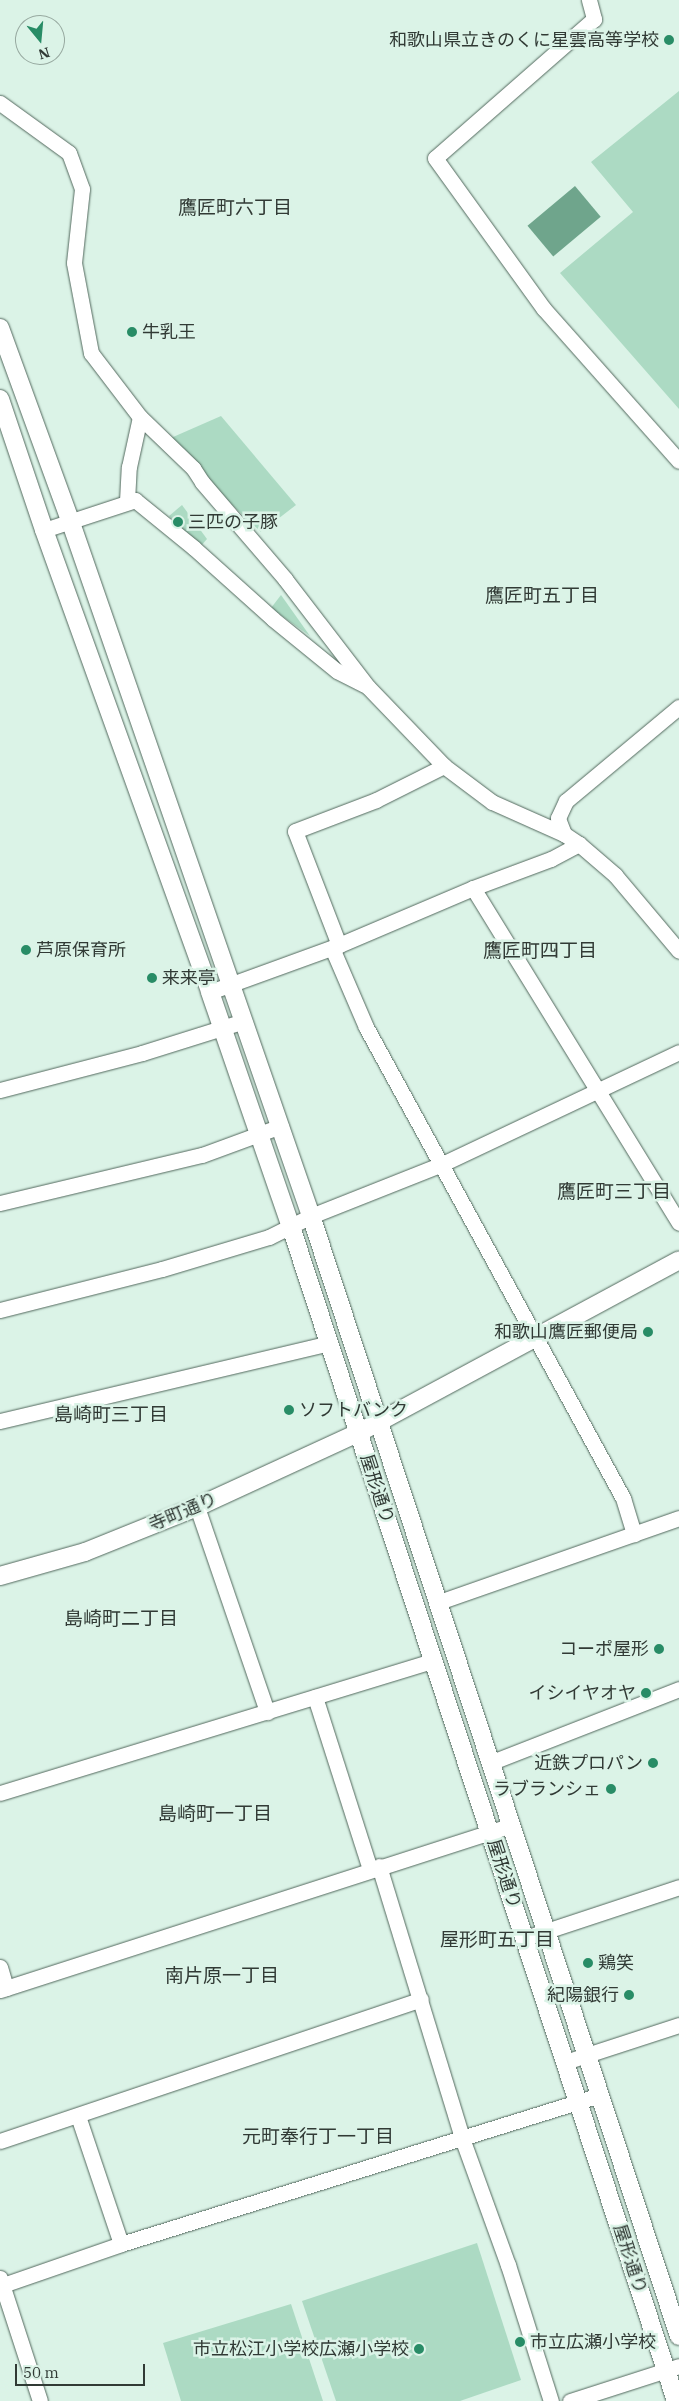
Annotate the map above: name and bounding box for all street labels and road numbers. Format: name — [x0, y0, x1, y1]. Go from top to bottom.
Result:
street label: 屋形通り — [356, 1451, 398, 1527]
street label: 寺町通り — [146, 1488, 220, 1536]
street label: 屋形通り — [483, 1836, 525, 1912]
street label: 屋形通り — [609, 2221, 651, 2297]

